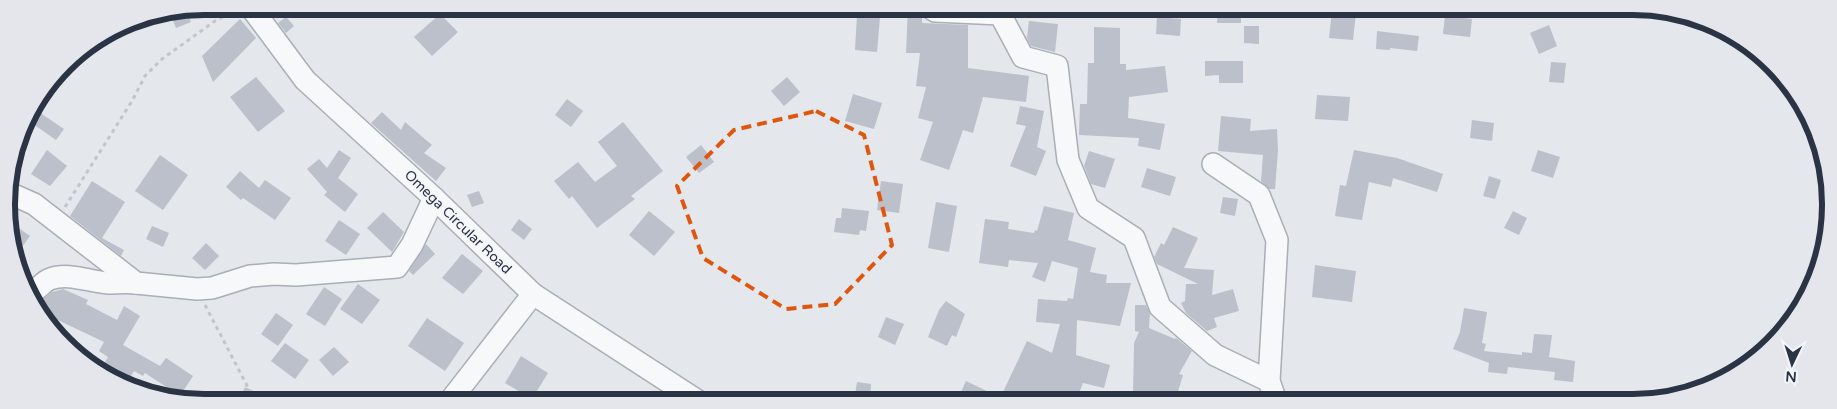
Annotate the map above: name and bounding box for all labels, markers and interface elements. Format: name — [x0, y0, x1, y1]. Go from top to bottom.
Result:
street label: Omega Circular Road — [401, 166, 515, 278]
north arrow — [1767, 339, 1817, 389]
text: N — [1785, 368, 1797, 385]

